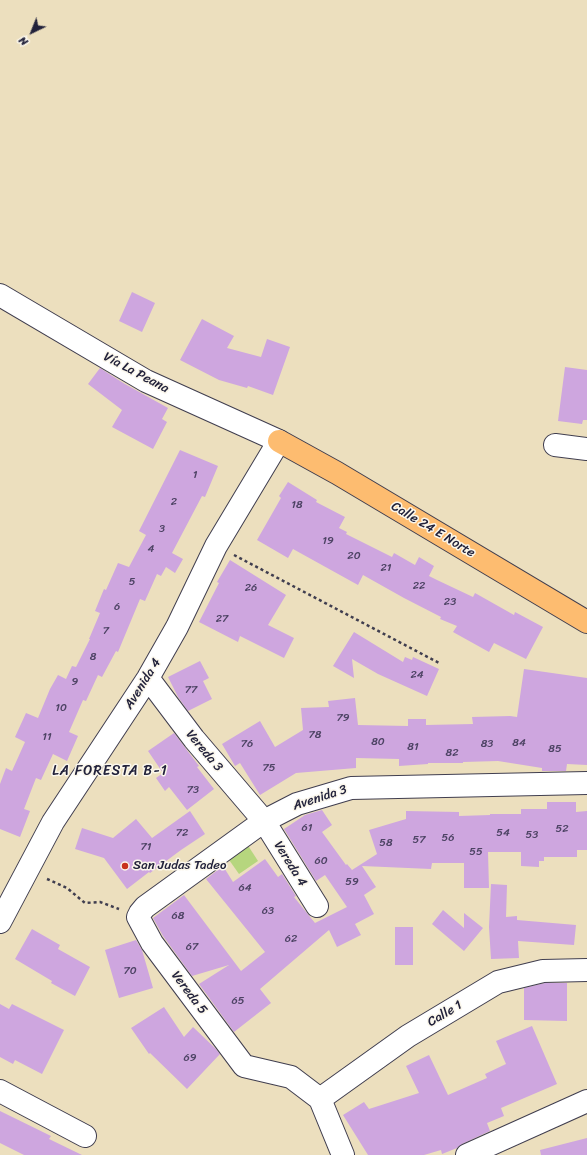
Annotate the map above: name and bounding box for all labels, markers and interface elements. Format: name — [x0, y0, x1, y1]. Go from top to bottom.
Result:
north arrow — [12, 12, 52, 52]
text: N — [14, 32, 33, 51]
street label: Vía La Peana — [101, 349, 171, 397]
house number: 1 — [193, 468, 197, 482]
house number: 2 — [171, 495, 177, 509]
house number: 18 — [291, 498, 303, 512]
street label: Calle 24 E Norte — [388, 499, 478, 561]
house number: 3 — [159, 522, 165, 536]
house number: 19 — [322, 534, 334, 548]
house number: 4 — [148, 542, 154, 556]
house number: 20 — [347, 549, 361, 563]
house number: 21 — [380, 561, 392, 575]
house number: 5 — [129, 575, 135, 589]
house number: 22 — [413, 579, 425, 593]
house number: 26 — [245, 581, 257, 595]
house number: 23 — [444, 595, 456, 609]
house number: 6 — [114, 600, 120, 614]
house number: 27 — [216, 612, 228, 626]
house number: 7 — [103, 624, 109, 638]
house number: 8 — [90, 650, 96, 664]
street label: Avenida 4 — [121, 656, 165, 712]
house number: 24 — [410, 668, 424, 682]
house number: 9 — [72, 675, 78, 689]
house number: 77 — [185, 683, 197, 697]
house number: 10 — [55, 701, 67, 715]
house number: 79 — [336, 711, 350, 725]
street label: Vereda 3 — [182, 727, 226, 775]
house number: 78 — [309, 728, 321, 742]
house number: 11 — [42, 730, 52, 744]
house number: 80 — [371, 735, 385, 749]
house number: 84 — [512, 736, 526, 750]
house number: 76 — [241, 737, 253, 751]
house number: 83 — [481, 737, 493, 751]
house number: 81 — [407, 740, 419, 754]
house number: 85 — [548, 742, 562, 756]
house number: 82 — [446, 746, 458, 760]
house number: 75 — [262, 761, 276, 775]
district label: LA FORESTA B-1 — [53, 763, 167, 779]
street label: Avenida 3 — [291, 782, 349, 814]
house number: 73 — [187, 783, 199, 797]
house number: 61 — [302, 821, 312, 835]
house number: 52 — [555, 822, 569, 836]
house number: 72 — [176, 826, 188, 840]
house number: 54 — [496, 826, 510, 840]
house number: 53 — [526, 828, 538, 842]
house number: 56 — [442, 831, 454, 845]
house number: 57 — [412, 833, 426, 847]
house number: 58 — [379, 836, 393, 850]
street label: Vereda 4 — [270, 839, 310, 889]
house number: 71 — [141, 840, 151, 854]
house number: 55 — [469, 845, 483, 859]
house number: 60 — [314, 854, 328, 868]
place label: San Judas Tadeo — [133, 858, 226, 874]
marker: San Judas Tadeo — [120, 861, 130, 871]
house number: 59 — [345, 875, 359, 889]
house number: 64 — [238, 881, 252, 895]
house number: 63 — [262, 904, 274, 918]
house number: 68 — [172, 909, 184, 923]
house number: 62 — [285, 932, 297, 946]
house number: 67 — [186, 940, 198, 954]
house number: 70 — [123, 964, 137, 978]
street label: Vereda 5 — [168, 968, 210, 1018]
house number: 65 — [232, 994, 244, 1008]
street label: Calle 1 — [425, 998, 465, 1030]
house number: 69 — [183, 1051, 197, 1065]

